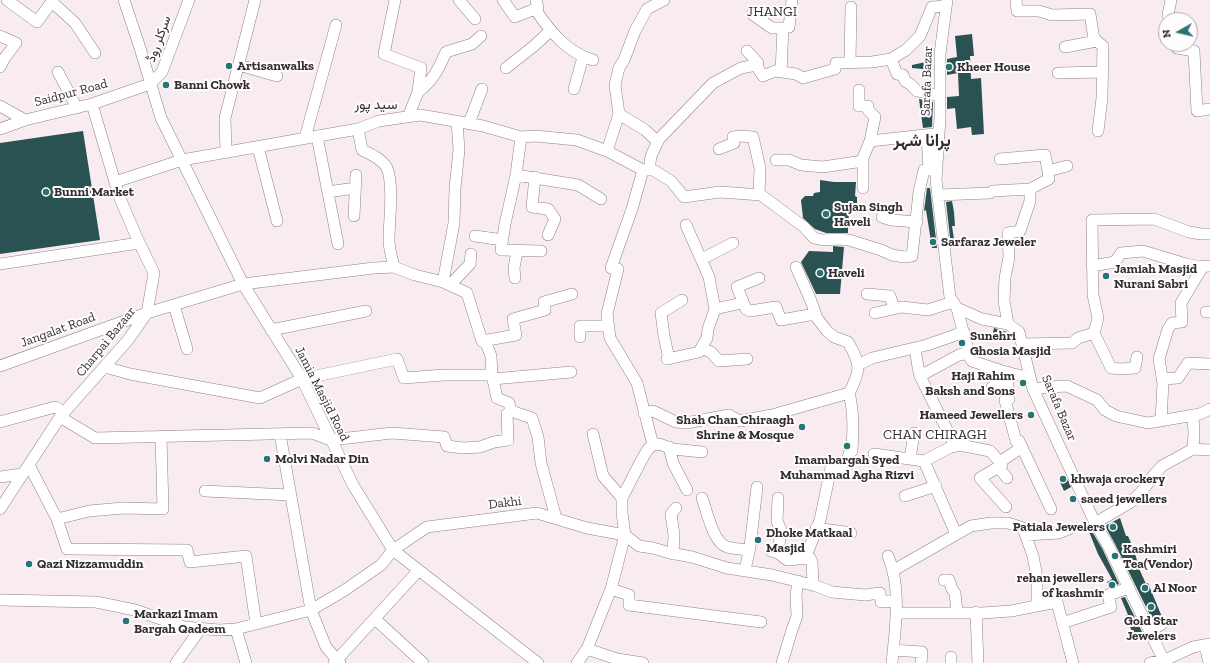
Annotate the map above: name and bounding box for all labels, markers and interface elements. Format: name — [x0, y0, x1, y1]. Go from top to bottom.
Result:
district label: JHANGI — [744, 4, 800, 20]
north arrow — [1158, 12, 1198, 52]
street label: سرکلر روڈ — [143, 14, 175, 64]
text: N — [1160, 29, 1174, 39]
street label: Sarafa Bazar — [918, 46, 936, 116]
place label: Artisanwalks — [237, 58, 314, 74]
place label: Kheer House — [957, 59, 1030, 75]
marker: Artisanwalks — [224, 61, 234, 71]
marker: Kheer House — [944, 62, 954, 72]
street label: Saidpur Road — [33, 76, 109, 110]
place label: Banni Chowk — [174, 77, 250, 93]
marker: Banni Chowk — [161, 80, 171, 90]
district label: سید پور — [355, 97, 397, 113]
district label: پرانا شہر — [893, 131, 951, 151]
place label: Bunni Market — [54, 184, 134, 200]
marker: Bunni Market — [41, 187, 51, 197]
place label: Sujan Singh Haveli — [834, 199, 903, 230]
marker: Sujan Singh Haveli — [821, 209, 831, 219]
place label: Sarfaraz Jeweler — [941, 234, 1036, 250]
marker: Sarfaraz Jeweler — [928, 237, 938, 247]
place label: Jamiah Masjid Nurani Sabri — [1114, 261, 1197, 292]
place label: Haveli — [828, 265, 865, 281]
marker: Haveli — [815, 268, 825, 278]
marker: Jamiah Masjid Nurani Sabri — [1101, 271, 1111, 281]
street label: Charpai Bazaar — [73, 304, 139, 380]
street label: Jangalat Road — [19, 309, 97, 351]
place label: Sunehri Ghosia Masjid — [970, 328, 1051, 359]
marker: Sunehri Ghosia Masjid — [957, 338, 967, 348]
street label: Jamia Masjid Road — [291, 344, 353, 444]
place label: Haji Rahim Baksh and Sons — [925, 368, 1015, 399]
street label: Sarafa Bazar — [1038, 373, 1080, 443]
marker: Haji Rahim Baksh and Sons — [1018, 378, 1028, 388]
place label: Hameed Jewellers — [919, 407, 1023, 423]
marker: Hameed Jewellers — [1026, 410, 1036, 420]
place label: Shah Chan Chiraagh Shrine & Mosque — [676, 412, 794, 443]
marker: Shah Chan Chiraagh Shrine & Mosque — [797, 422, 807, 432]
district label: CHAN CHIRAGH — [877, 427, 993, 443]
marker: Imambargah Syed Muhammad Agha Rizvi — [842, 441, 852, 451]
place label: Molvi Nadar Din — [275, 451, 369, 467]
place label: Imambargah Syed Muhammad Agha Rizvi — [780, 452, 914, 483]
marker: Molvi Nadar Din — [262, 454, 272, 464]
place label: khwaja crockery — [1071, 471, 1165, 487]
marker: khwaja crockery — [1058, 474, 1068, 484]
place label: saeed jewellers — [1081, 491, 1167, 507]
street label: Dakhi — [488, 493, 522, 513]
marker: saeed jewellers — [1068, 494, 1078, 504]
place label: Patiala Jewelers — [1013, 519, 1105, 535]
marker: Patiala Jewelers — [1108, 522, 1118, 532]
place label: Dhoke Matkaal Masjid — [766, 525, 853, 556]
marker: Dhoke Matkaal Masjid — [753, 535, 763, 545]
place label: Kashmiri Tea(Vendor) — [1123, 541, 1193, 572]
marker: Kashmiri Tea(Vendor) — [1110, 551, 1120, 561]
place label: Qazi Nizzamuddin — [37, 556, 143, 572]
marker: Qazi Nizzamuddin — [24, 559, 34, 569]
place label: rehan jewellers of kashmir — [1017, 570, 1104, 601]
marker: rehan jewellers of kashmir — [1107, 580, 1117, 590]
place label: Al Noor — [1153, 580, 1197, 596]
marker: Al Noor — [1140, 583, 1150, 593]
marker: Gold Star Jewelers — [1146, 602, 1156, 612]
place label: Markazi Imam Bargah Qadeem — [134, 606, 226, 637]
place label: Gold Star Jewelers — [1124, 613, 1178, 644]
marker: Markazi Imam Bargah Qadeem — [121, 616, 131, 626]

